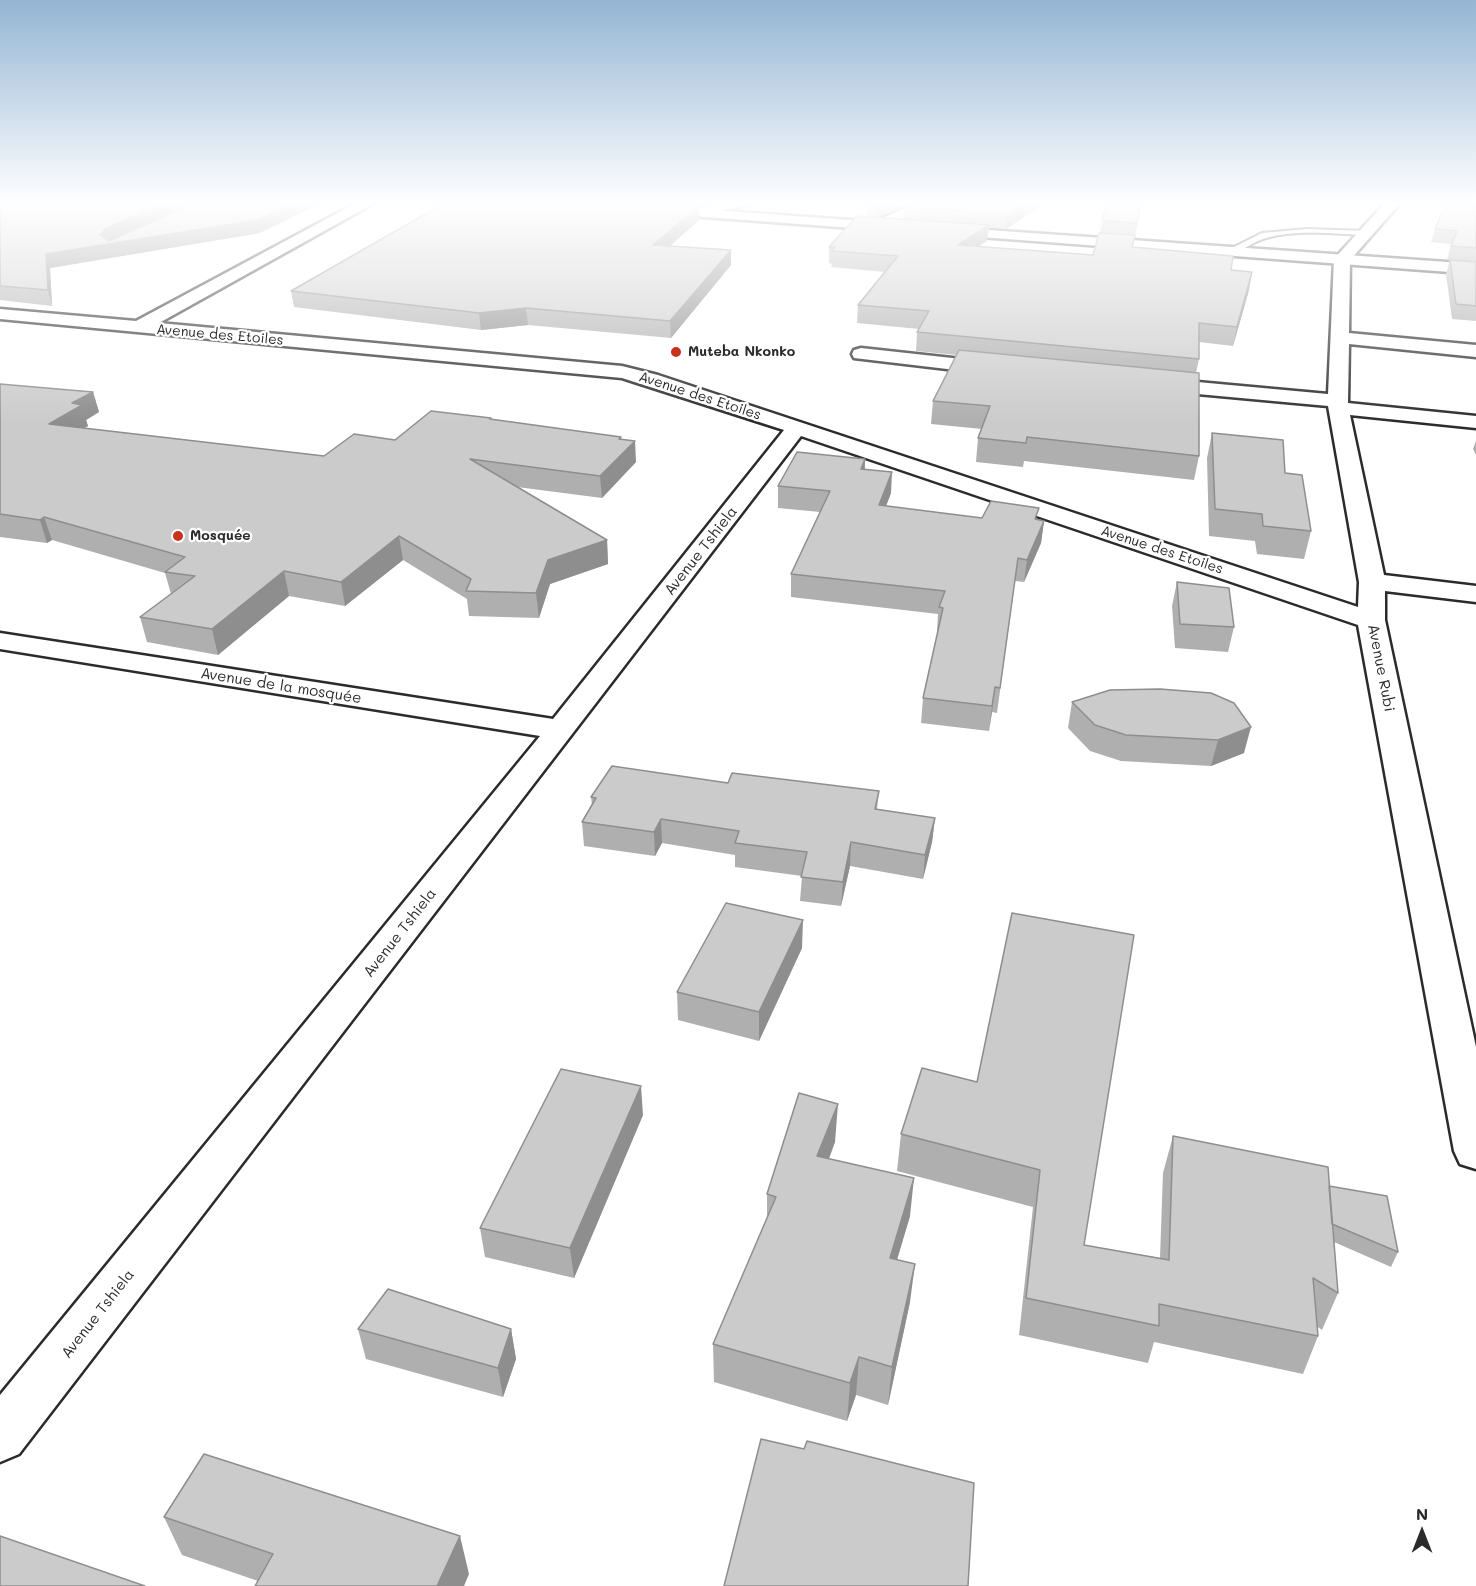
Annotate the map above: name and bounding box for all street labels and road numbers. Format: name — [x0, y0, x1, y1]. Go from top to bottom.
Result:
street label: Avenue des Etoiles — [156, 321, 284, 349]
street label: Avenue des Etoiles — [637, 368, 763, 424]
street label: Avenue Tshiela — [661, 503, 741, 599]
street label: Avenue des Etoiles — [1099, 522, 1225, 578]
street label: Avenue Rubi — [1364, 623, 1398, 713]
street label: Avenue de la mosquée — [199, 664, 363, 708]
street label: Avenue Tshiela — [360, 885, 440, 981]
street label: Avenue Tshiela — [58, 1266, 138, 1362]

